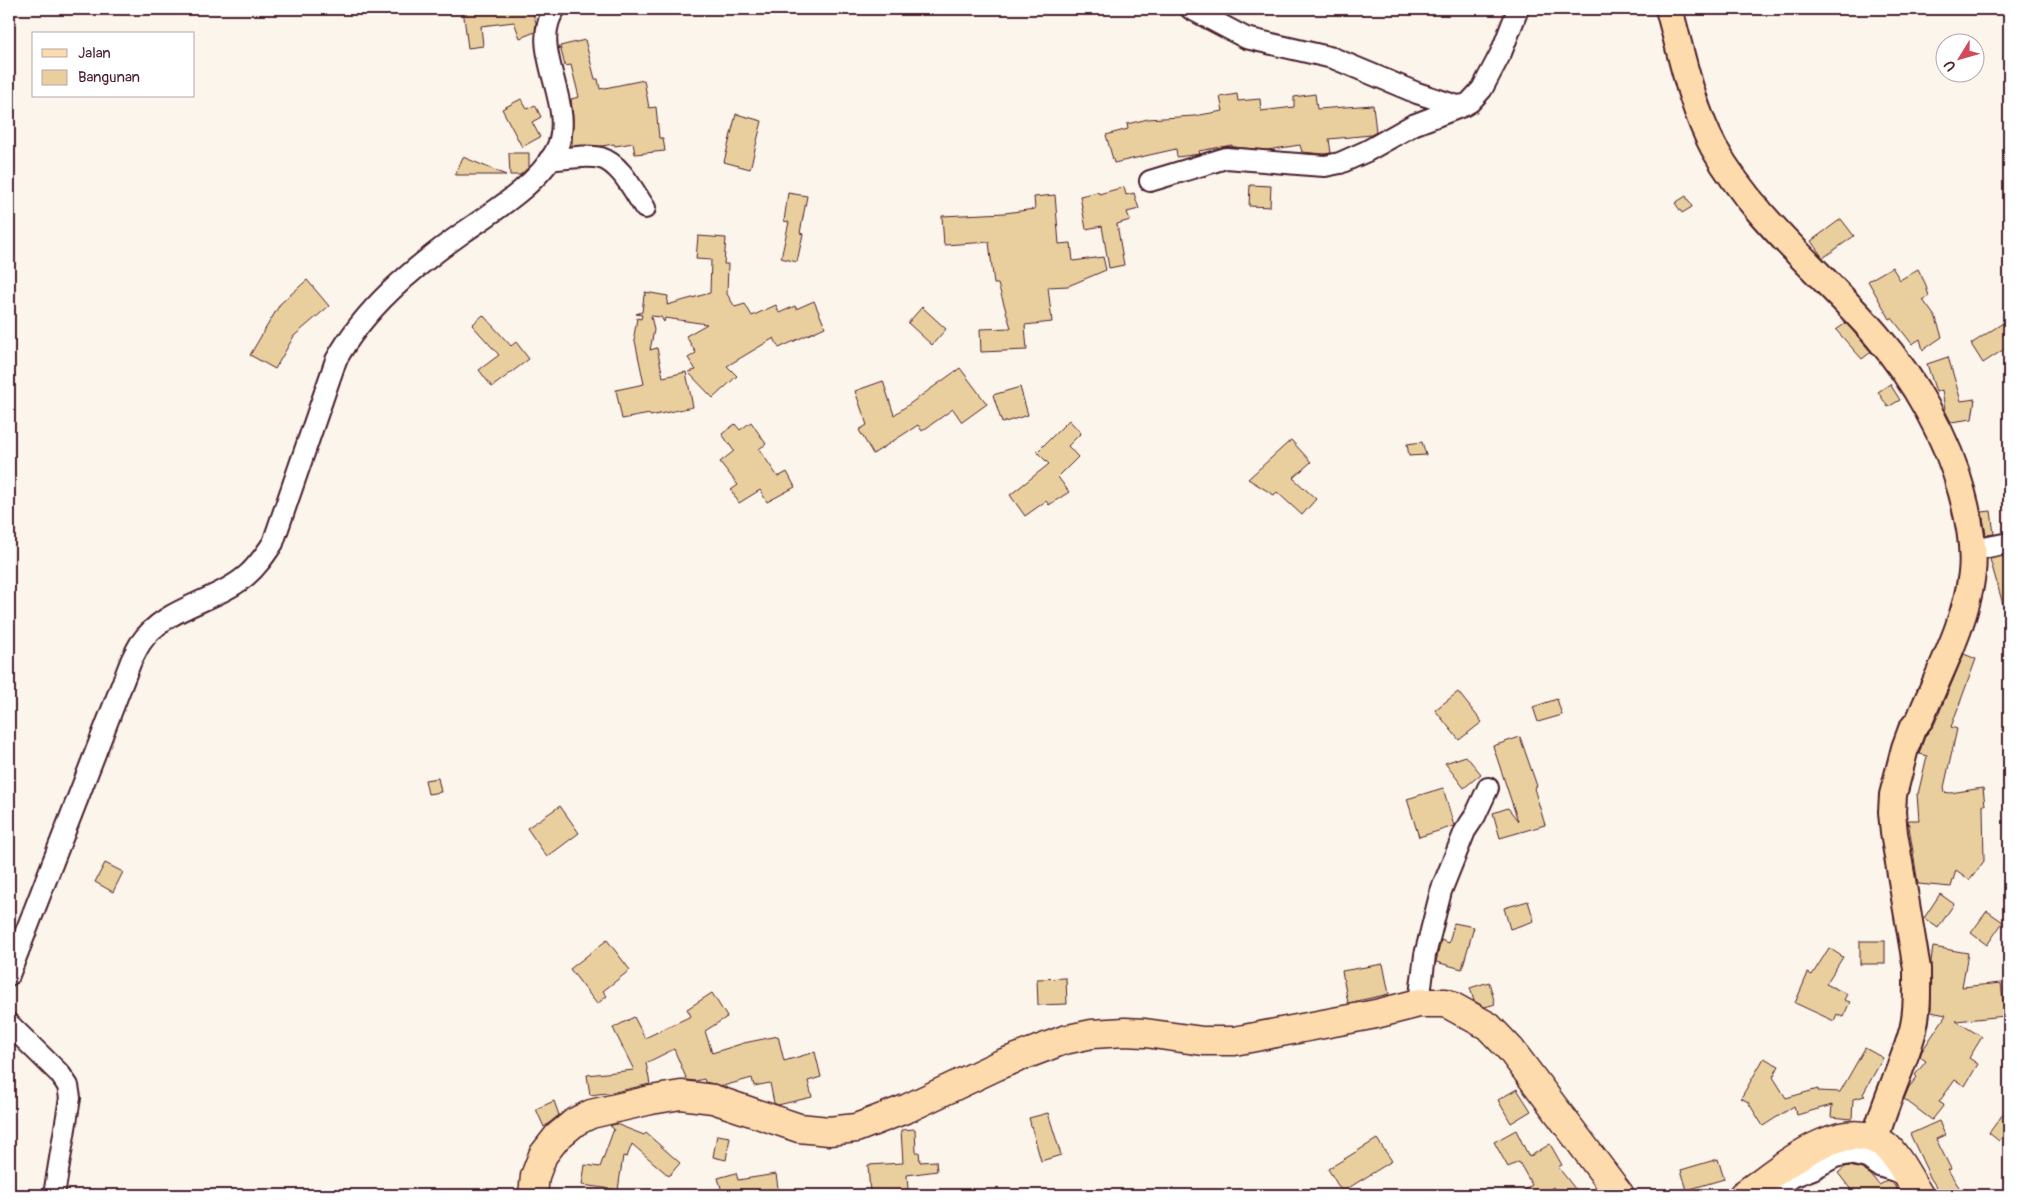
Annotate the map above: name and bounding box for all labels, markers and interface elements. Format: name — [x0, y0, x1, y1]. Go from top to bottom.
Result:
legend — [32, 32, 195, 98]
north arrow — [1936, 32, 1986, 82]
text: Jalan — [78, 44, 111, 63]
text: U — [1940, 57, 1960, 74]
text: Bangunan — [78, 68, 140, 87]

